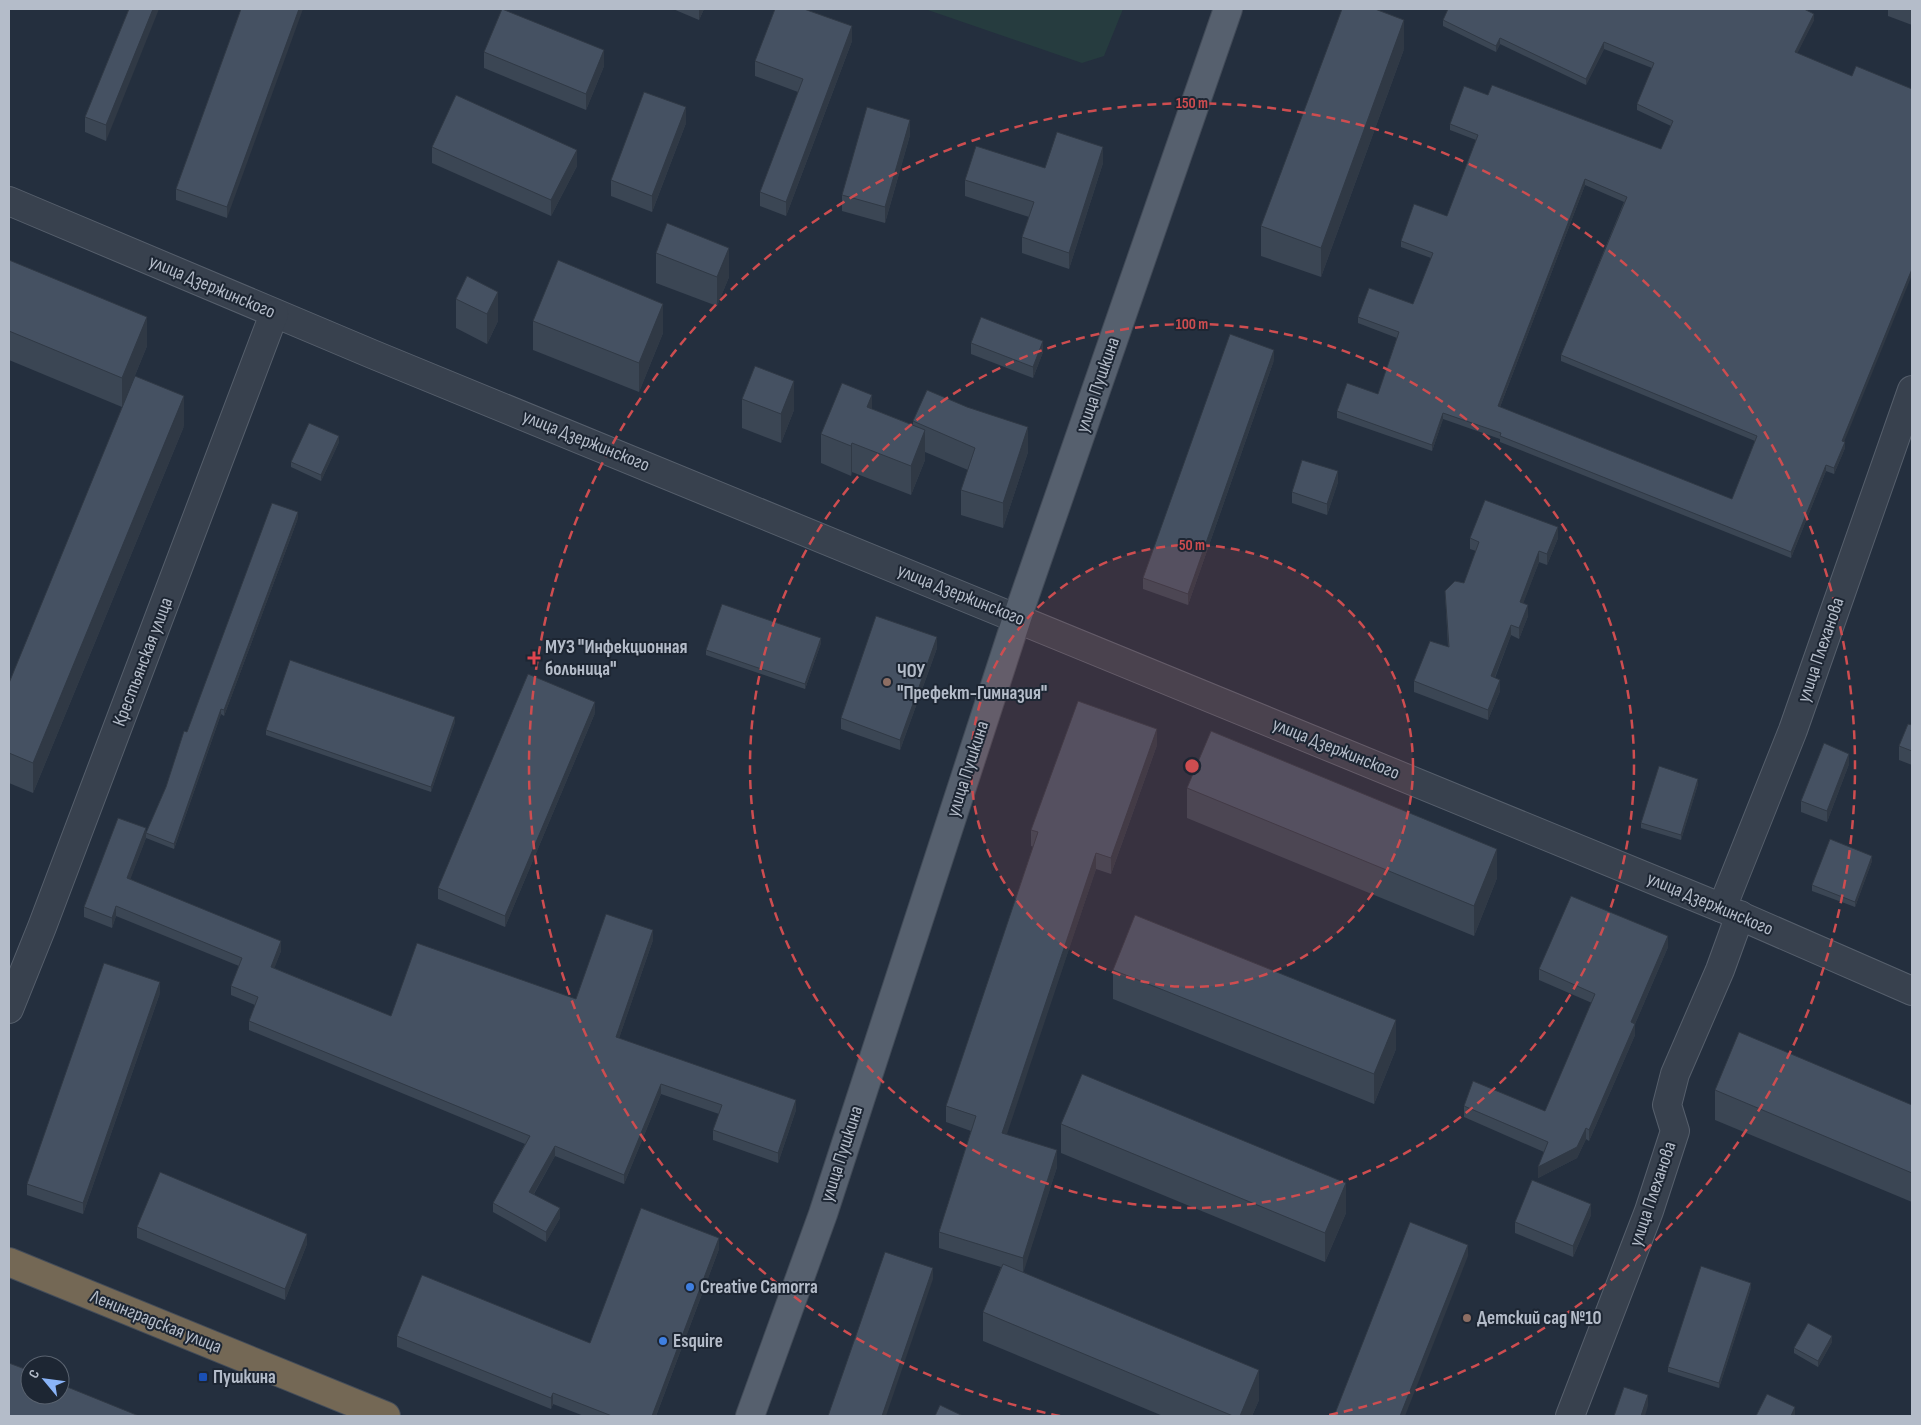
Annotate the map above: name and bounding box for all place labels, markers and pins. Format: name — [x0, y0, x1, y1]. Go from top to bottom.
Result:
place label: МУЗ "Инфекционная больница" — [545, 636, 688, 681]
marker: МУЗ "Инфекционная больница" — [527, 651, 541, 665]
place label: ЧОУ "Префект-Гимназия" — [897, 660, 1047, 705]
marker: ЧОУ "Префект-Гимназия" — [881, 676, 893, 688]
centre of rings — [1183, 757, 1201, 775]
place label: Creative Camorra — [700, 1276, 818, 1299]
marker: Creative Camorra — [684, 1281, 696, 1293]
place label: Детский сад №10 — [1477, 1307, 1602, 1330]
marker: Детский сад №10 — [1461, 1312, 1473, 1324]
place label: Esquire — [673, 1330, 723, 1353]
marker: Esquire — [657, 1335, 669, 1347]
place label: Пушкина — [213, 1366, 276, 1389]
marker: Пушкина — [197, 1371, 209, 1383]

